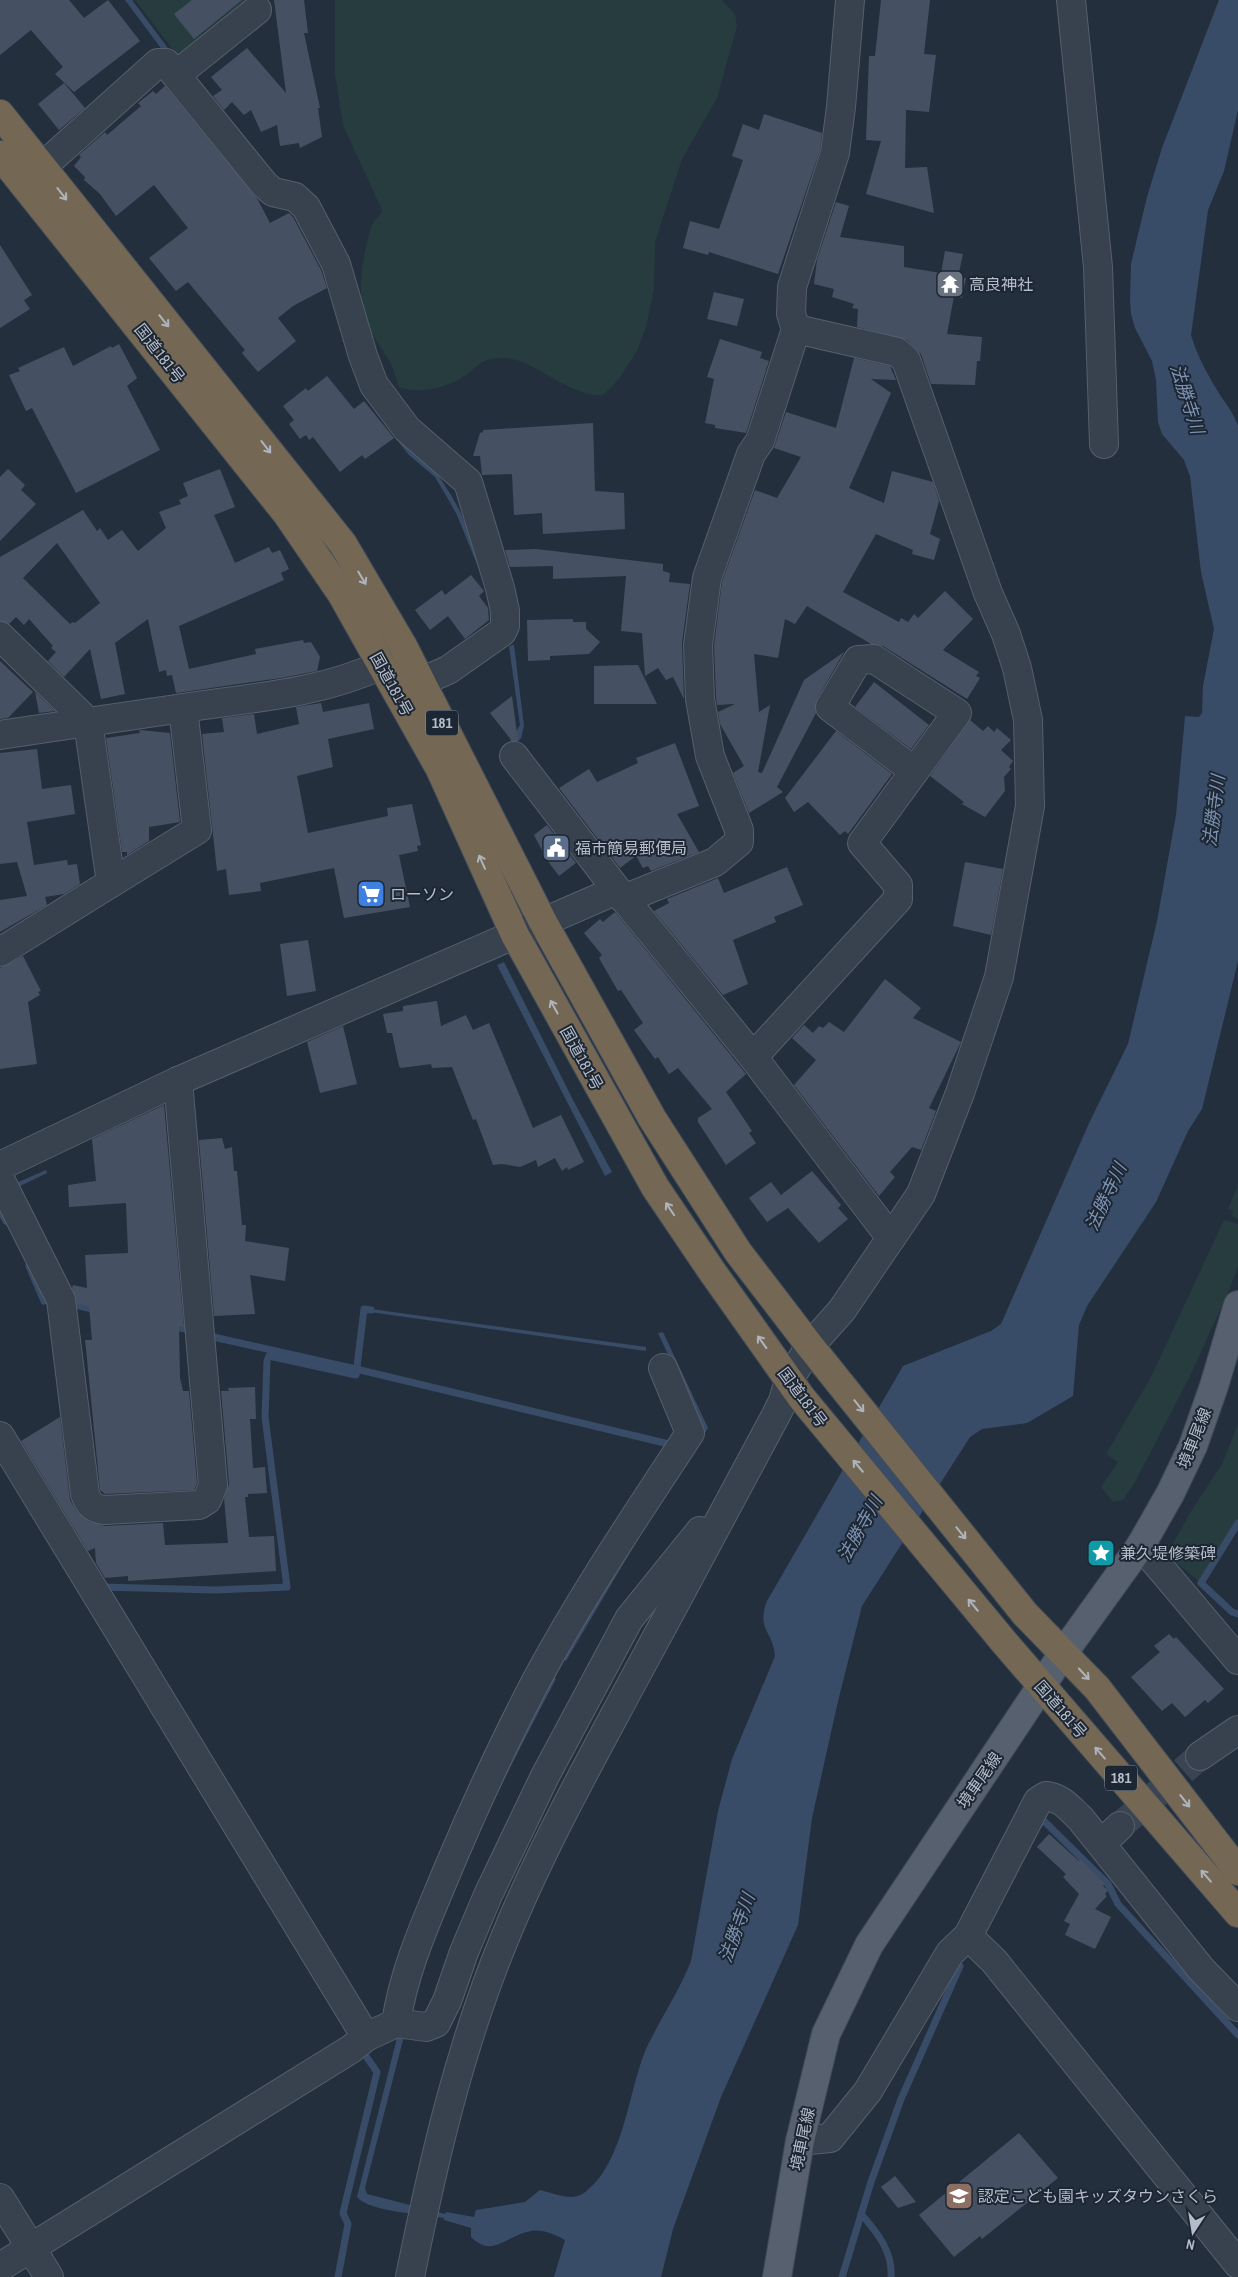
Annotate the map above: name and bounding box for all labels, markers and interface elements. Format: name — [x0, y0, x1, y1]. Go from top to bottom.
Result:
one-way arrow — [57, 187, 68, 200]
temple icon: 高良神社 — [935, 269, 965, 299]
place label: 高良神社 — [969, 273, 1033, 295]
one-way arrow — [158, 314, 170, 327]
street label: 国道181号 — [130, 319, 190, 387]
water label: 法勝寺川 — [1164, 361, 1211, 439]
one-way arrow — [260, 440, 271, 453]
one-way arrow — [358, 570, 368, 584]
street label: 国道181号 — [365, 648, 419, 720]
road number: 181 — [426, 710, 458, 736]
water label: 法勝寺川 — [1197, 772, 1231, 848]
public building icon: 福市簡易郵便局 — [541, 833, 571, 863]
place label: 福市簡易郵便局 — [575, 837, 687, 859]
one-way arrow — [477, 855, 486, 870]
supermarket icon: ローソン — [356, 879, 386, 909]
place label: ローソン — [390, 883, 454, 905]
one-way arrow — [549, 1001, 559, 1015]
street label: 国道181号 — [555, 1022, 609, 1094]
water label: 法勝寺川 — [1079, 1157, 1133, 1235]
one-way arrow — [665, 1202, 675, 1216]
one-way arrow — [757, 1336, 768, 1350]
street label: 国道181号 — [773, 1362, 833, 1432]
one-way arrow — [854, 1399, 865, 1412]
street label: 境車尾線 — [1172, 1404, 1216, 1472]
one-way arrow — [853, 1460, 864, 1473]
water label: 法勝寺川 — [831, 1489, 889, 1566]
one-way arrow — [955, 1526, 966, 1539]
place icon: 兼久堤修築碑 — [1086, 1538, 1116, 1568]
place label: 兼久堤修築碑 — [1120, 1542, 1216, 1564]
one-way arrow — [968, 1599, 979, 1612]
one-way arrow — [1078, 1667, 1090, 1680]
street label: 国道181号 — [1030, 1675, 1092, 1743]
street label: 境車尾線 — [952, 1747, 1006, 1813]
one-way arrow — [1094, 1747, 1106, 1760]
road number: 181 — [1105, 1766, 1137, 1790]
one-way arrow — [1179, 1794, 1190, 1807]
one-way arrow — [1200, 1870, 1212, 1883]
water label: 法勝寺川 — [712, 1888, 761, 1966]
street label: 境車尾線 — [785, 2105, 819, 2173]
school or university icon: 認定こども園キッズタウンさくら — [944, 2181, 974, 2211]
place label: 認定こども園キッズタウンさくら — [978, 2185, 1218, 2207]
north arrow — [1168, 2207, 1218, 2257]
text: N — [1184, 2235, 1196, 2254]

